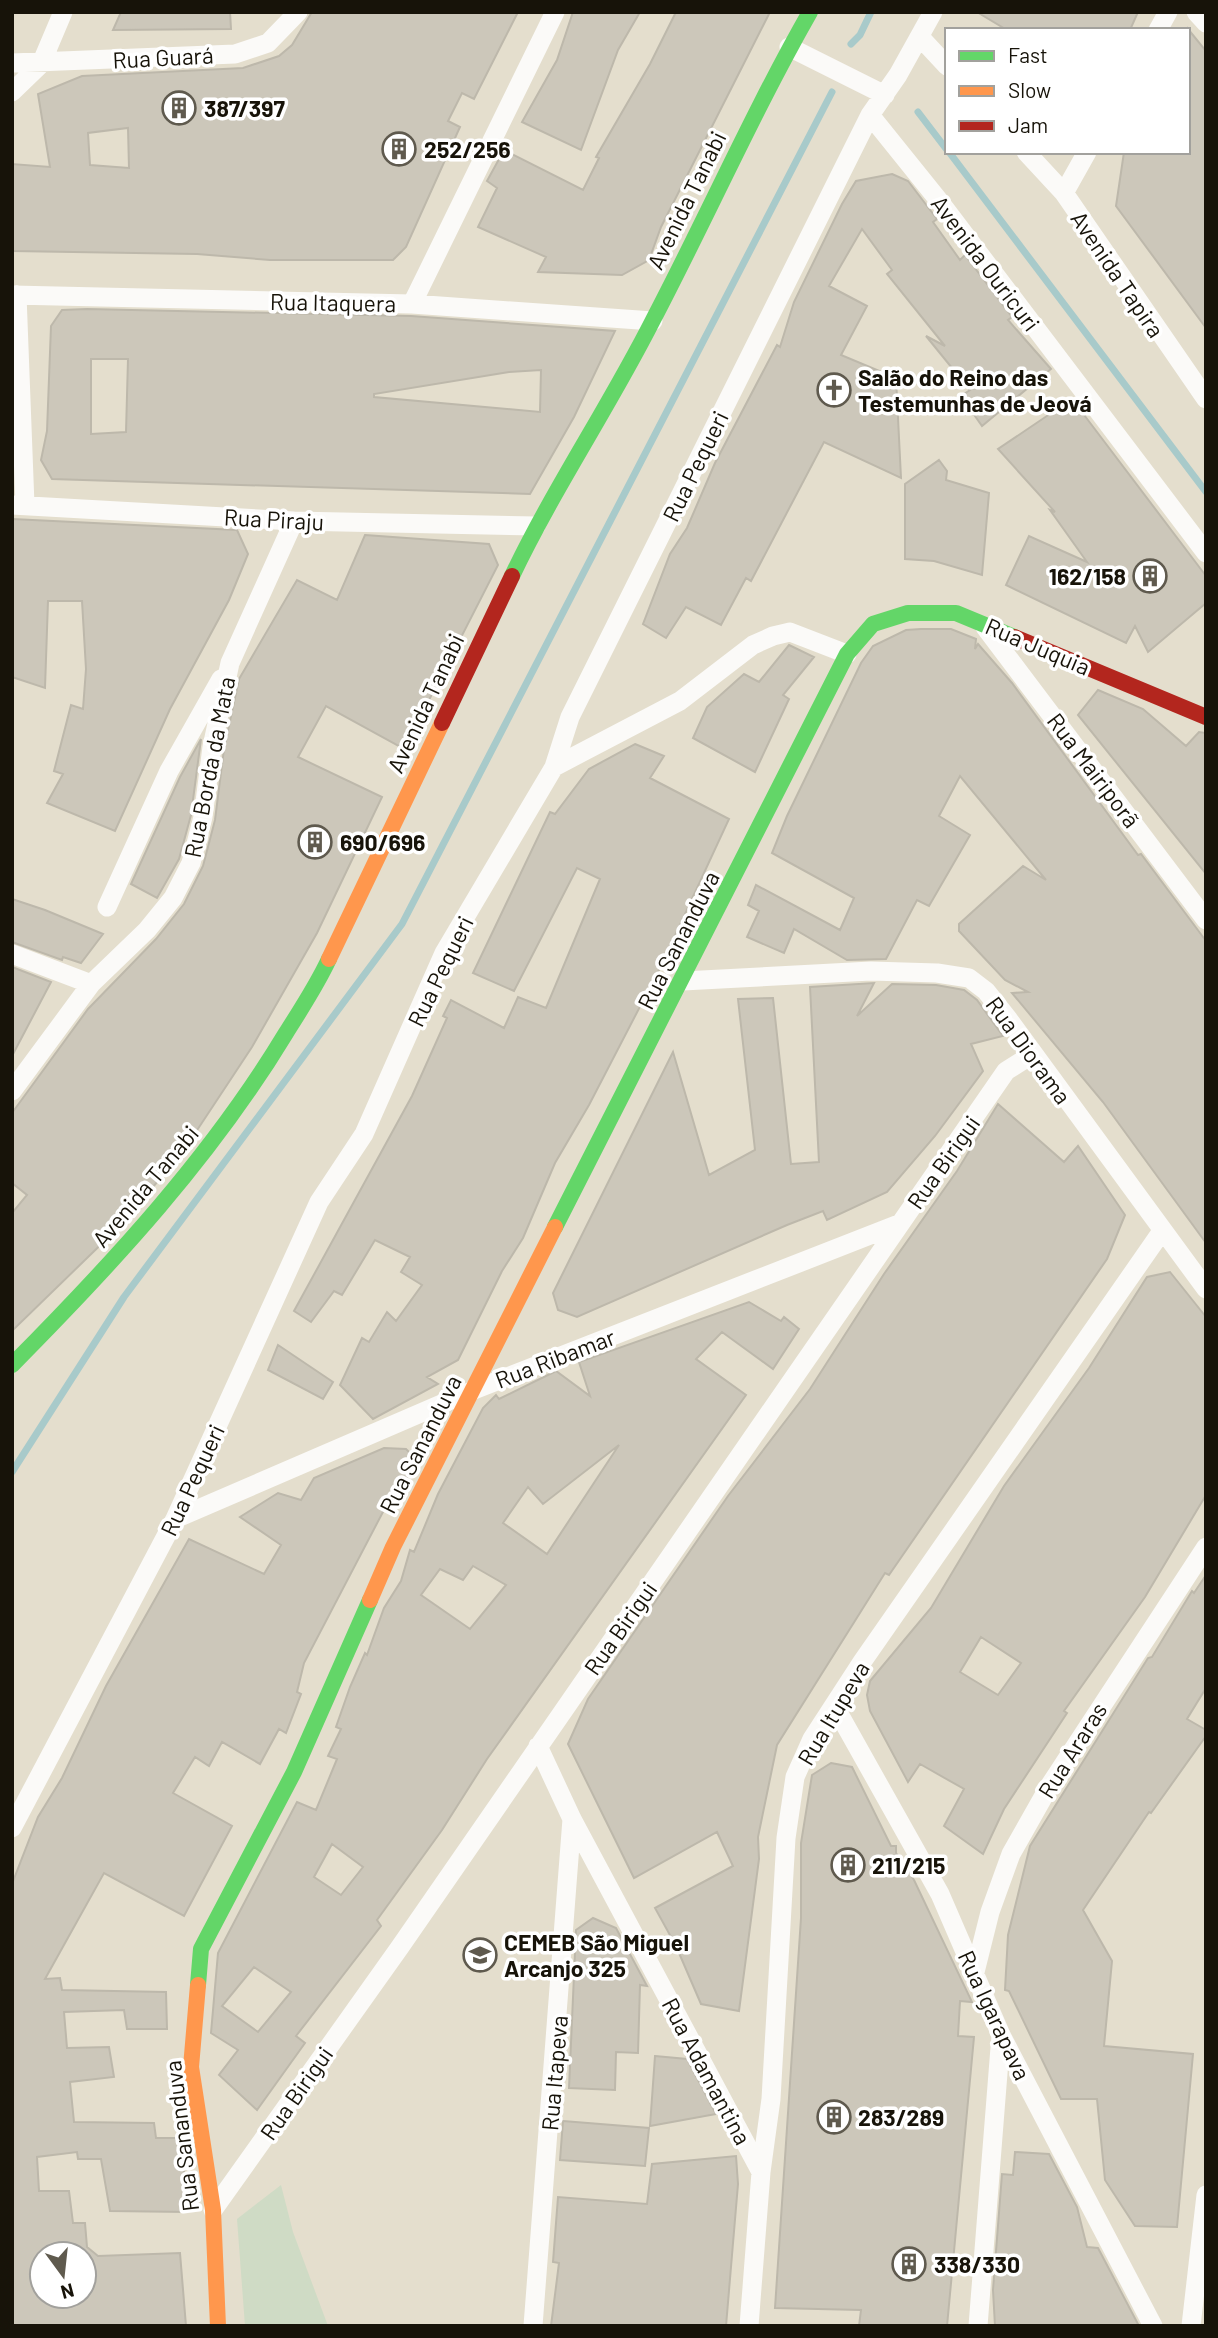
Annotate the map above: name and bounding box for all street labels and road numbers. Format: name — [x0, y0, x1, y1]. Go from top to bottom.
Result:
street label: Rua Guará — [112, 40, 214, 74]
street label: Avenida Tanabi — [640, 126, 732, 274]
street label: Avenida Ouricuri — [926, 190, 1046, 336]
street label: Avenida Tapira — [1065, 205, 1171, 343]
street label: Rua Itaquera — [270, 287, 396, 317]
street label: Rua Pequeri — [656, 406, 734, 526]
street label: Rua Piraju — [223, 502, 325, 536]
street label: Rua Juquia — [981, 611, 1095, 681]
street label: Avenida Tanabi — [381, 629, 469, 777]
street label: Rua Borda da Mata — [178, 674, 240, 860]
street label: Rua Mairiporã — [1042, 707, 1146, 833]
street label: Rua Sananduva — [631, 866, 725, 1014]
street label: Rua Pequeri — [401, 911, 479, 1031]
street label: Rua Diorama — [981, 991, 1077, 1109]
street label: Rua Birigui — [901, 1110, 985, 1214]
street label: Avenida Tanabi — [86, 1119, 204, 1253]
street label: Rua Ribamar — [491, 1322, 619, 1394]
street label: Rua Sananduva — [373, 1370, 467, 1518]
street label: Rua Pequeri — [154, 1420, 230, 1540]
street label: Rua Birigui — [578, 1576, 662, 1680]
street label: Rua Itupeva — [791, 1656, 875, 1770]
street label: Rua Araras — [1032, 1697, 1112, 1803]
street label: Rua Igarapava — [953, 1946, 1037, 2084]
street label: Rua Adamantina — [657, 1993, 757, 2149]
street label: Rua Itapeva — [535, 2014, 573, 2132]
street label: Rua Birigui — [254, 2041, 338, 2145]
street label: Rua Sananduva — [158, 2059, 204, 2213]

